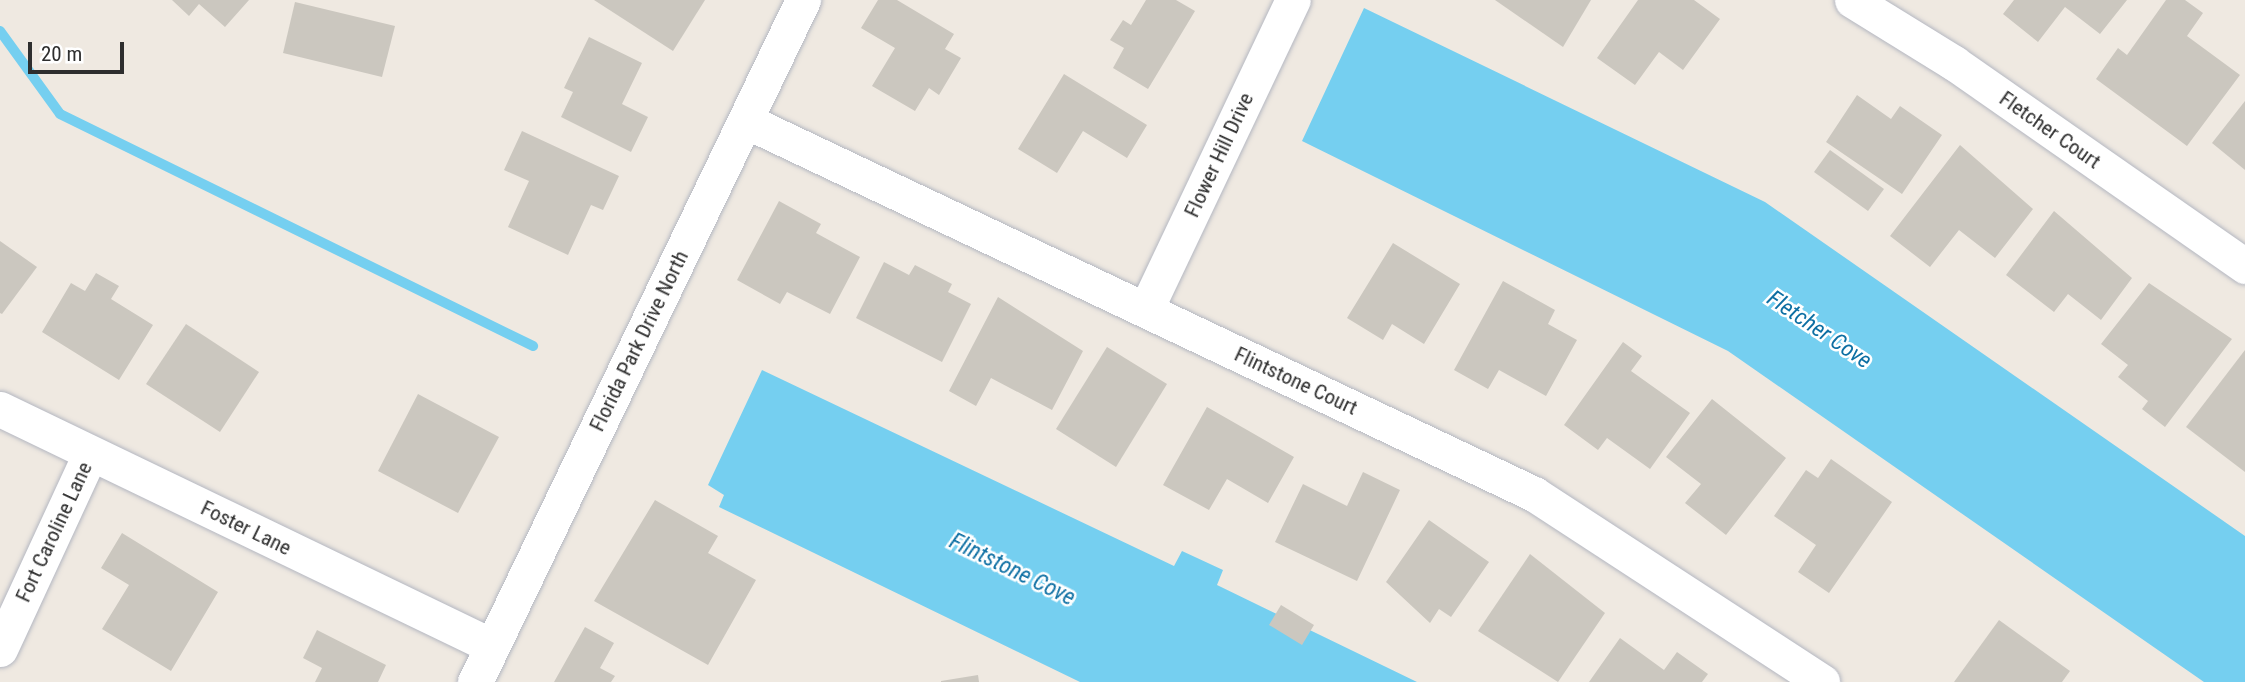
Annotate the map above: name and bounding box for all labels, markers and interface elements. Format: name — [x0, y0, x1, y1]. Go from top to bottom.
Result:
scale bar — [32, 28, 128, 72]
text: 20 m — [41, 42, 82, 66]
street label: Fletcher Court — [1995, 86, 2105, 174]
street label: Flower Hill Drive — [1179, 89, 1259, 221]
street label: Florida Park Drive North — [584, 247, 694, 435]
water label: Fletcher Cove — [1762, 285, 1876, 375]
street label: Flintstone Court — [1230, 342, 1362, 420]
street label: Fort Caroline Lane — [11, 458, 97, 606]
street label: Foster Lane — [197, 495, 295, 561]
water label: Flintstone Cove — [945, 528, 1079, 612]

